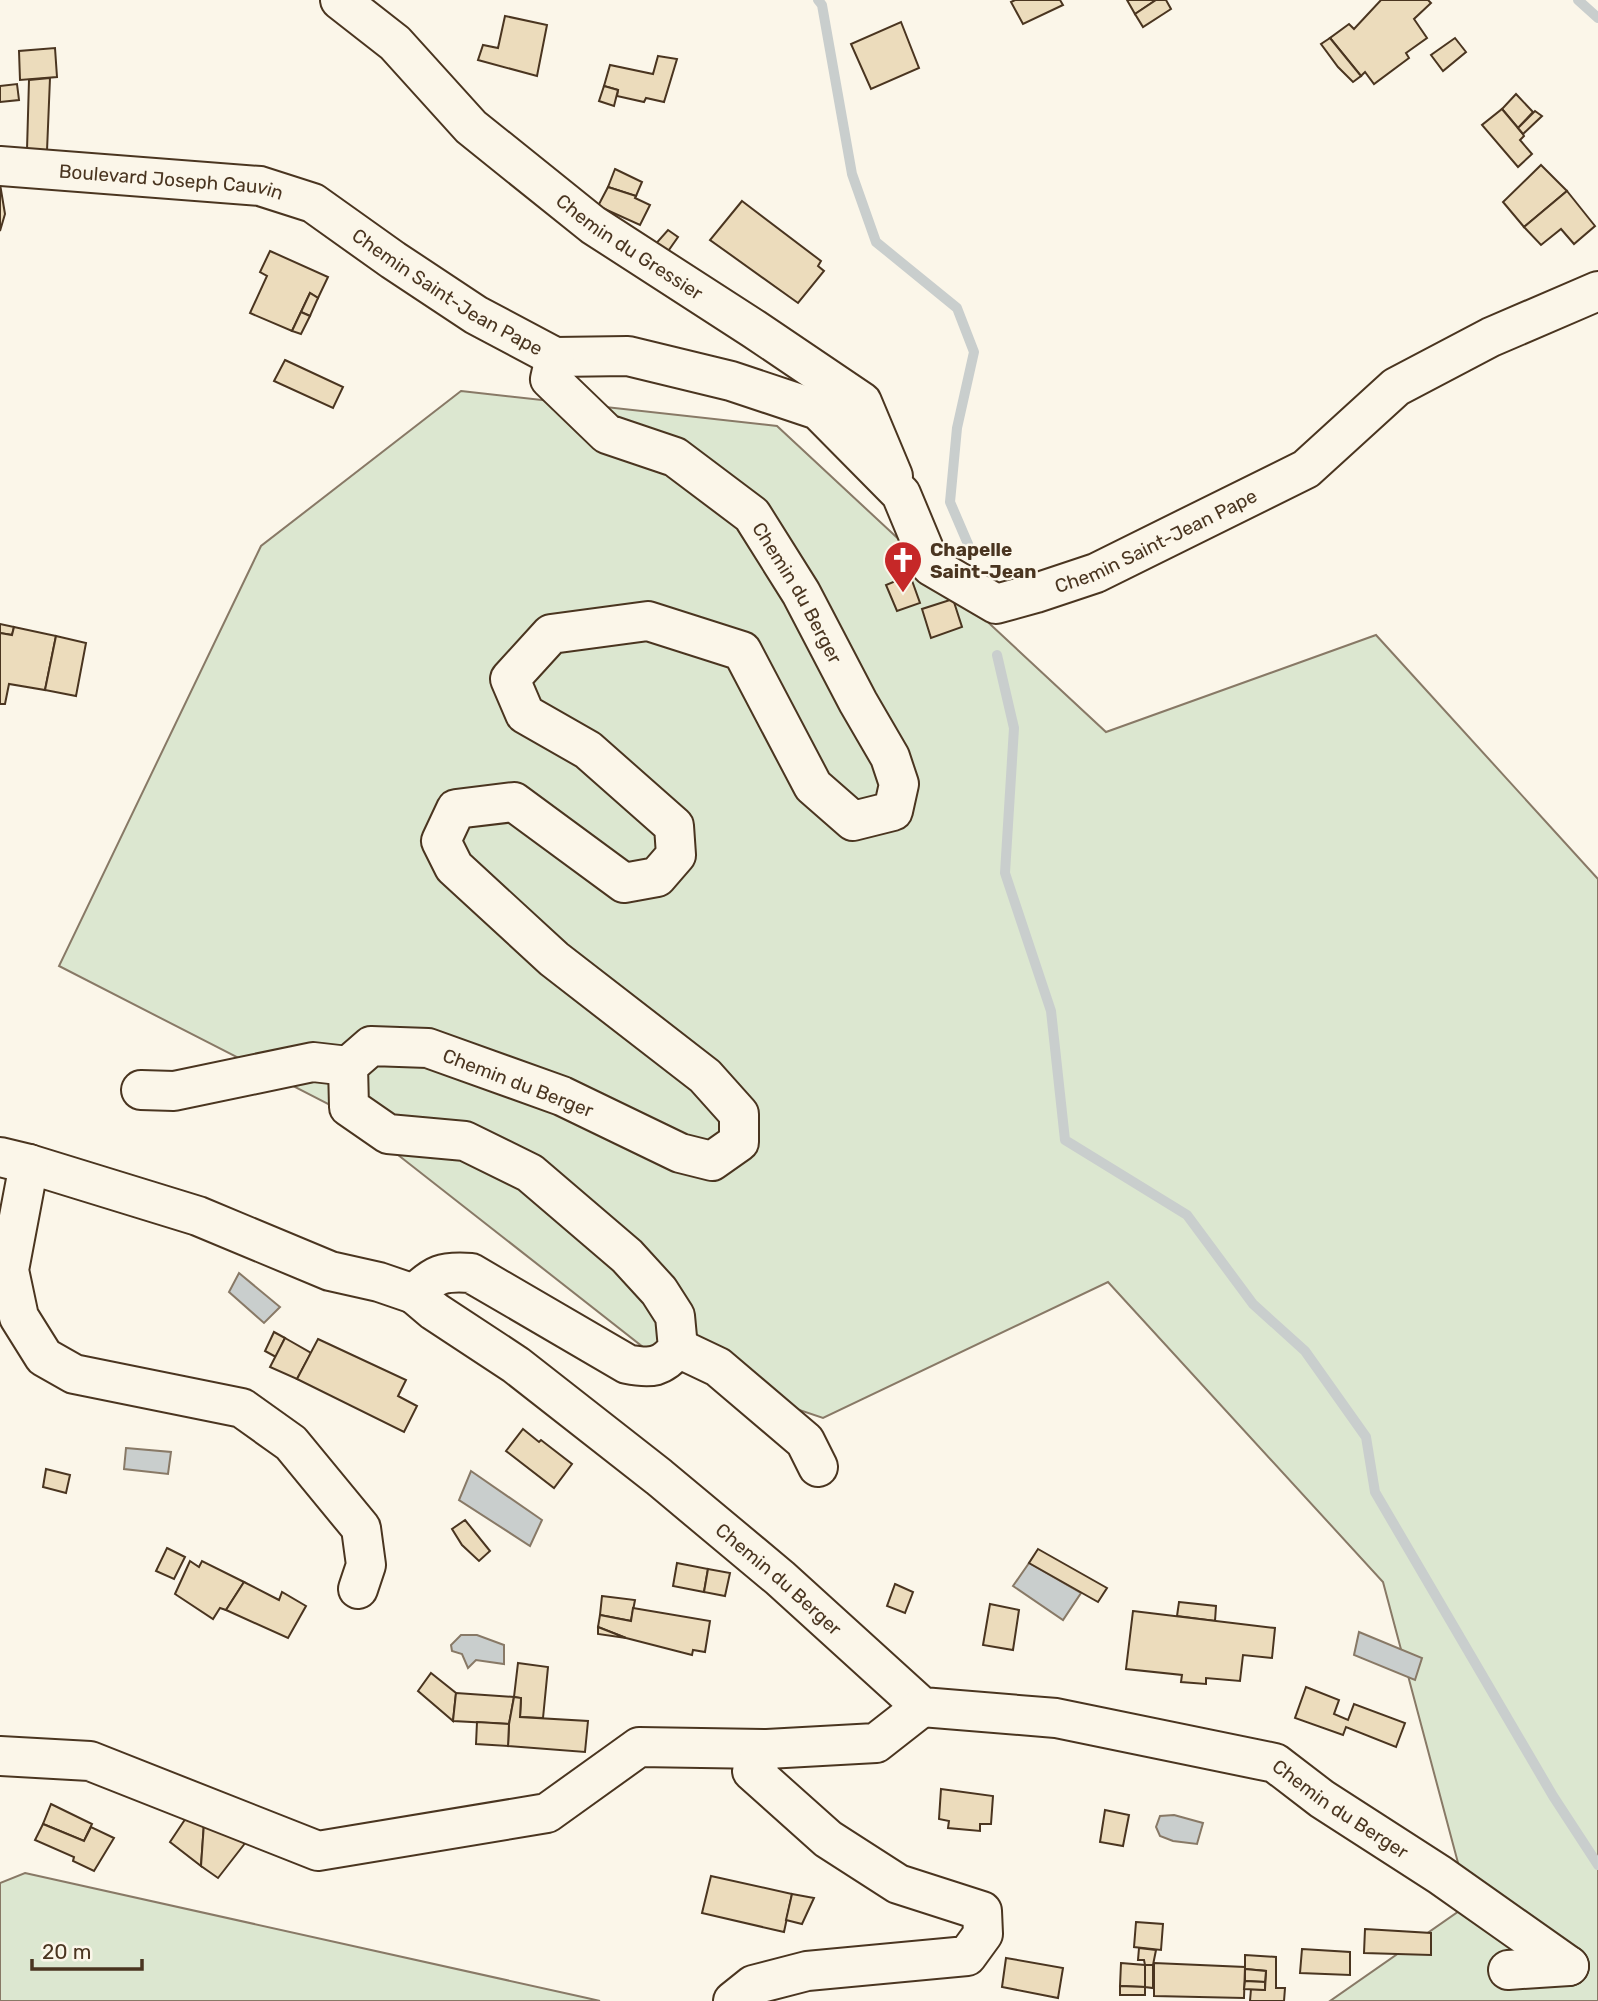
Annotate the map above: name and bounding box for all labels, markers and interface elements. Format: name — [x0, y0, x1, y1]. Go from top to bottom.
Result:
street label: Boulevard Joseph Cauvin — [58, 159, 286, 204]
street label: Chemin du Gressier — [552, 189, 708, 305]
street label: Chemin Saint-Jean Pape — [348, 223, 547, 360]
street label: Chemin Saint-Jean Pape — [1052, 484, 1261, 597]
street label: Chemin du Berger — [748, 518, 848, 668]
place label: Chapelle Saint-Jean — [930, 538, 1037, 583]
church icon: Chapelle Saint-Jean — [882, 539, 924, 594]
street label: Chemin du Berger — [439, 1044, 597, 1123]
street label: Chemin du Berger — [711, 1518, 847, 1641]
street label: Chemin du Berger — [1268, 1754, 1413, 1864]
scale bar — [32, 1927, 142, 1971]
text: 20 m — [42, 1939, 91, 1964]

